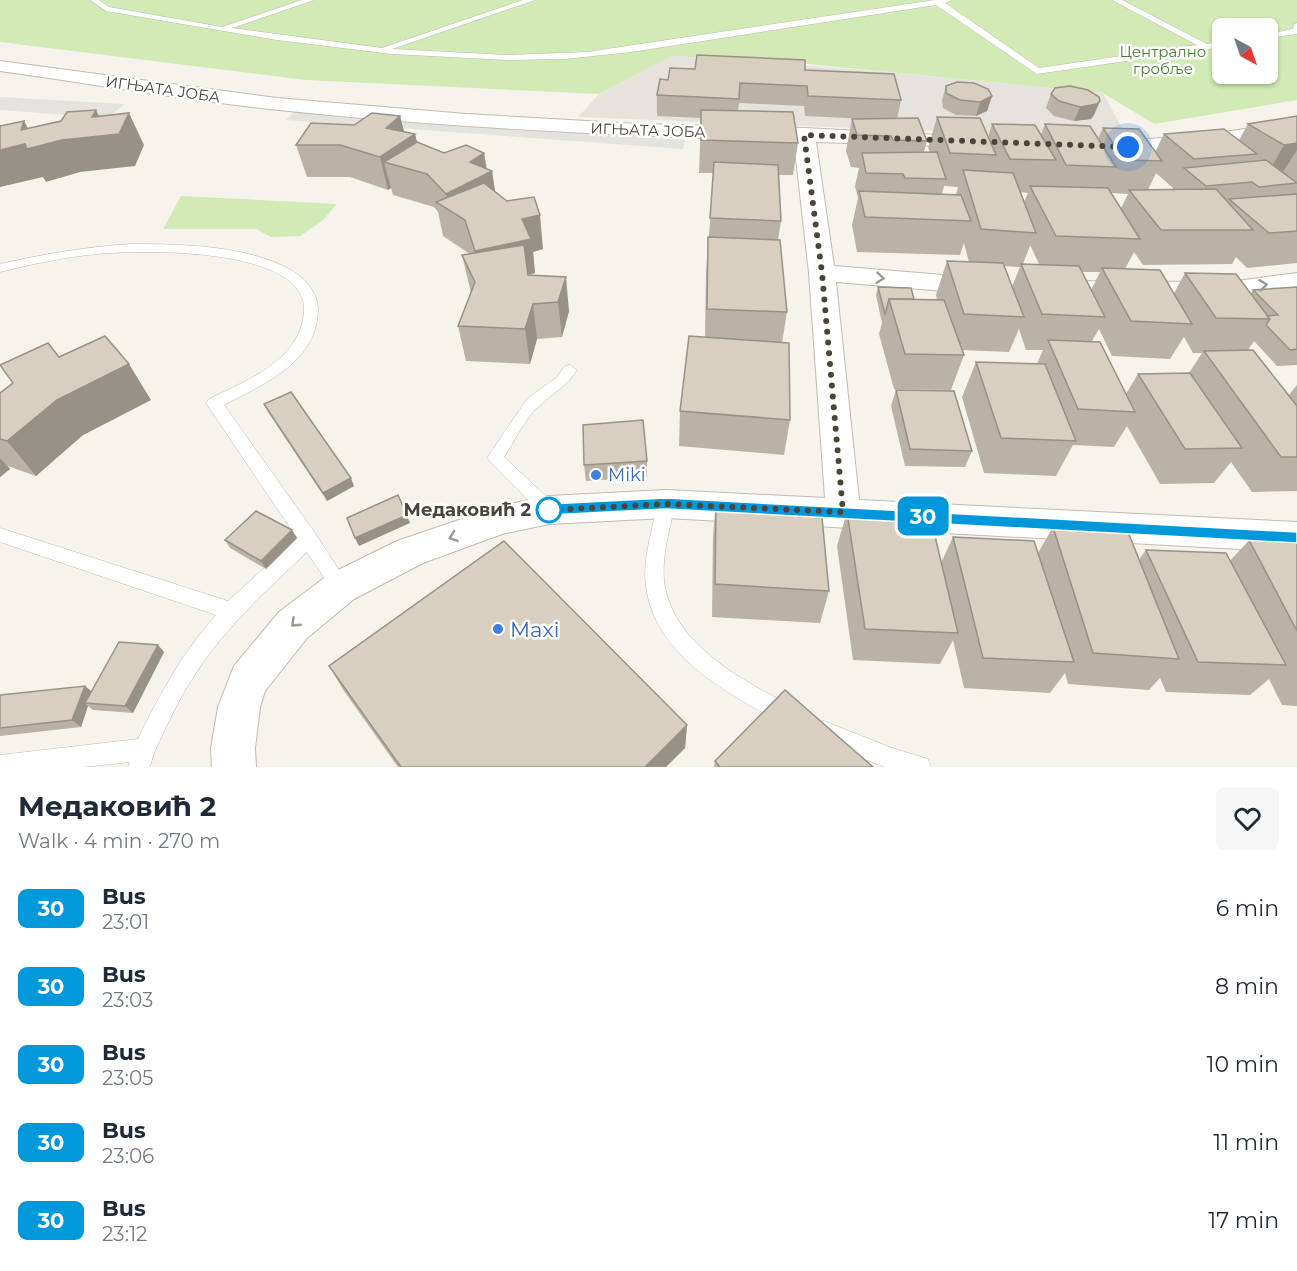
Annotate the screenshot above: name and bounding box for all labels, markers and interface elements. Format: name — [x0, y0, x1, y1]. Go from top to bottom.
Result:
north arrow — [1212, 18, 1278, 84]
map controls — [1212, 18, 1278, 84]
park label: Централно гробље — [1120, 42, 1206, 78]
street label: ИГЊАТА ЈОБА — [105, 72, 221, 106]
street label: ИГЊАТА ЈОБА — [590, 118, 706, 142]
your location — [1113, 132, 1143, 162]
one-way arrow — [875, 271, 884, 284]
one-way arrow — [1259, 280, 1268, 292]
place label: Miki — [608, 464, 646, 486]
marker: Miki — [589, 468, 603, 482]
line badge: 30 — [896, 496, 950, 536]
marker: Медаковић 2 — [536, 497, 562, 523]
place label: Медаковић 2 — [404, 499, 531, 521]
text: 30 — [910, 504, 936, 529]
one-way arrow — [448, 530, 459, 543]
one-way arrow — [292, 616, 303, 627]
place label: Maxi — [510, 617, 559, 642]
marker: Maxi — [491, 622, 505, 636]
button: heart — [1216, 787, 1279, 850]
text: Медаковић 2 — [18, 789, 216, 823]
text: Walk · 4 min · 270 m — [18, 829, 220, 853]
text: Bus — [102, 883, 146, 910]
text: 6 min — [1216, 895, 1279, 922]
text: 30 — [38, 896, 64, 921]
text: 23:01 — [102, 910, 149, 934]
text: Bus — [102, 961, 146, 988]
text: 8 min — [1215, 973, 1279, 1000]
text: 30 — [38, 974, 64, 999]
text: 23:03 — [102, 988, 153, 1012]
text: Bus — [102, 1039, 146, 1066]
text: 10 min — [1207, 1051, 1279, 1078]
text: 30 — [38, 1052, 64, 1077]
text: 23:05 — [102, 1066, 153, 1090]
text: Bus — [102, 1117, 146, 1144]
text: 11 min — [1213, 1129, 1279, 1156]
text: 30 — [38, 1130, 64, 1155]
text: 23:06 — [102, 1144, 154, 1168]
text: Bus — [102, 1195, 146, 1222]
text: 17 min — [1208, 1207, 1279, 1234]
text: 30 — [38, 1208, 64, 1233]
text: 23:12 — [102, 1222, 147, 1246]

